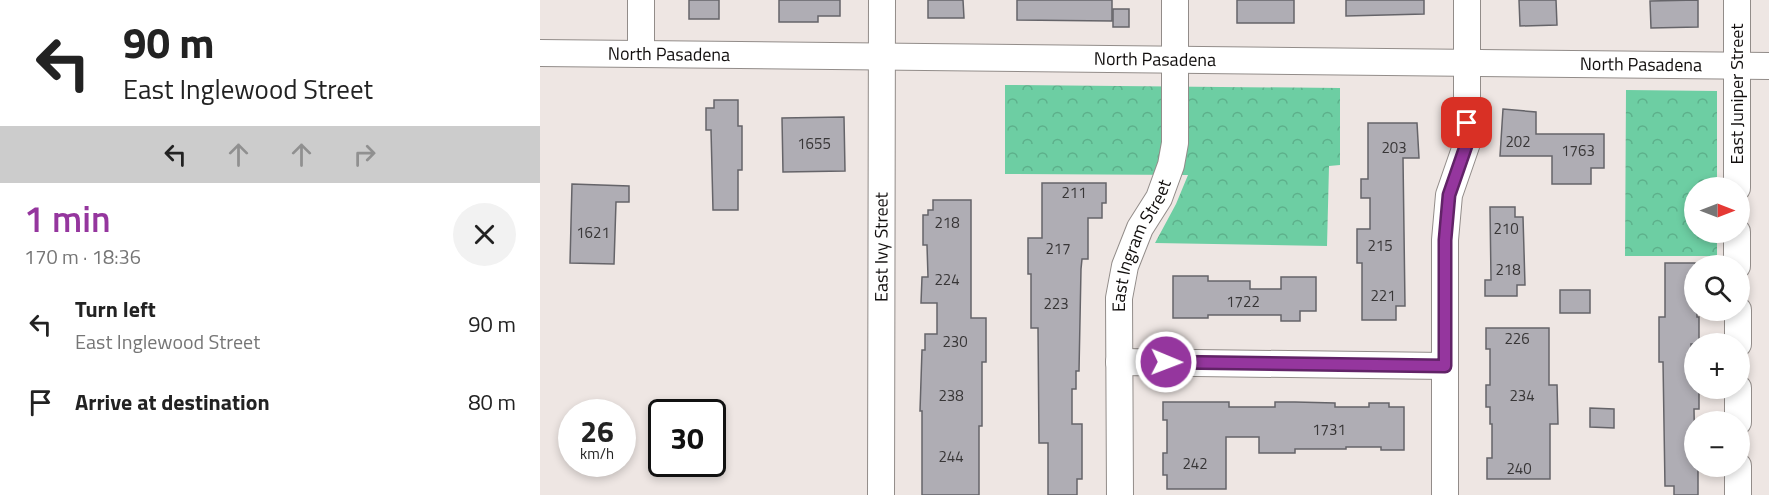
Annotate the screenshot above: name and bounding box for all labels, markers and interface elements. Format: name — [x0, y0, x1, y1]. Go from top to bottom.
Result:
text: 90 m — [123, 10, 215, 74]
street label: East Juniper Street — [1723, 23, 1750, 165]
icon: left — [24, 24, 102, 102]
street label: North Pasadena — [608, 40, 730, 68]
street label: North Pasadena — [1094, 45, 1216, 73]
street label: North Pasadena — [1580, 50, 1702, 78]
text: East Inglewood Street — [123, 68, 373, 109]
pin — [1441, 97, 1492, 148]
icon: arrive — [1450, 106, 1483, 139]
house number: 202 — [1505, 130, 1531, 153]
house number: 1655 — [797, 132, 831, 155]
house number: 203 — [1381, 136, 1407, 159]
icon: left — [159, 138, 192, 171]
icon: ahead — [222, 138, 255, 171]
icon: ahead — [285, 138, 318, 171]
icon: right — [348, 138, 381, 171]
house number: 1763 — [1561, 139, 1595, 162]
street label: East Ingram Street — [1105, 175, 1178, 312]
north arrow — [1684, 177, 1750, 243]
map controls — [1684, 177, 1750, 477]
house number: 211 — [1061, 181, 1087, 204]
text: 1 min — [24, 191, 111, 246]
street label: East Ivy Street — [867, 191, 895, 302]
button: close — [453, 203, 516, 266]
house number: 218 — [934, 211, 960, 234]
house number: 210 — [1493, 217, 1519, 240]
house number: 1621 — [576, 221, 610, 244]
house number: 215 — [1367, 234, 1393, 257]
house number: 217 — [1045, 237, 1071, 260]
text: 170 m · 18:36 — [24, 241, 141, 272]
button: search — [1684, 255, 1750, 321]
house number: 218 — [1495, 258, 1521, 281]
house number: 224 — [934, 268, 960, 291]
house number: 221 — [1370, 284, 1396, 307]
house number: 1722 — [1226, 290, 1260, 313]
text: Turn left — [75, 292, 156, 326]
house number: 223 — [1043, 292, 1069, 315]
text: 90 m — [468, 307, 516, 341]
icon: left — [24, 308, 57, 341]
text: East Inglewood Street — [75, 326, 260, 357]
house number: 226 — [1504, 327, 1530, 350]
house number: 230 — [942, 330, 968, 353]
position arrow — [1134, 330, 1198, 394]
button: + — [1684, 333, 1750, 399]
house number: 238 — [938, 384, 964, 407]
house number: 234 — [1509, 384, 1535, 407]
text: Arrive at destination — [75, 385, 270, 419]
text: 80 m — [468, 385, 516, 419]
icon: arrive — [24, 386, 57, 419]
speed limit sign: 30 — [648, 399, 726, 477]
text: 26 — [580, 408, 614, 454]
button: − — [1684, 411, 1750, 477]
house number: 1731 — [1312, 418, 1346, 441]
text: km/h — [580, 442, 614, 465]
house number: 244 — [938, 445, 964, 468]
house number: 242 — [1182, 452, 1208, 475]
house number: 240 — [1506, 457, 1532, 480]

